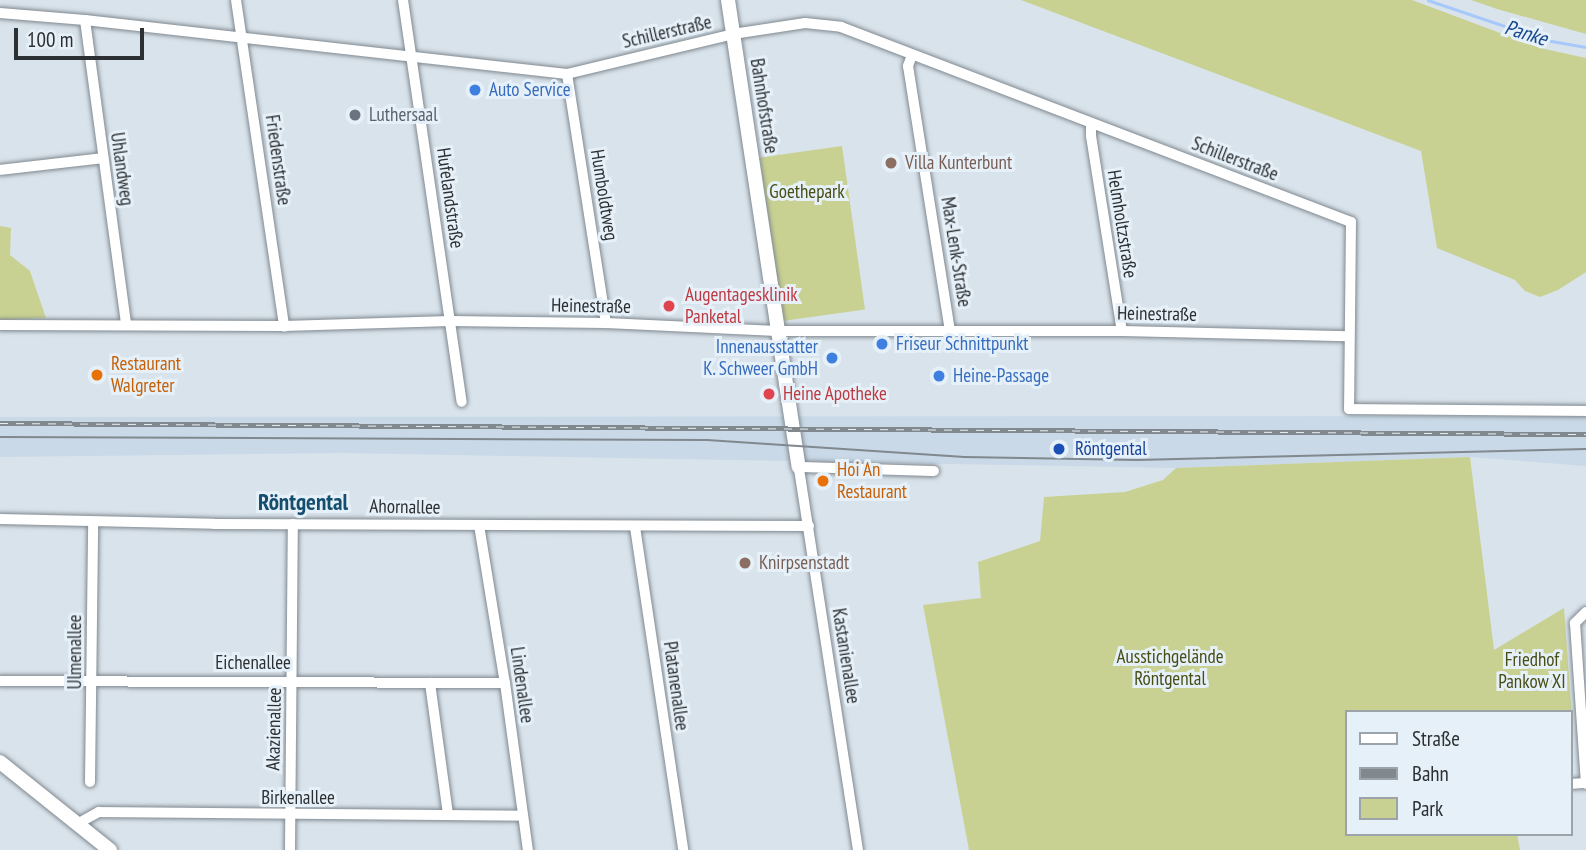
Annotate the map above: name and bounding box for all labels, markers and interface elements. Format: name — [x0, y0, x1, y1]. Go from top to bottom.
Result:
street label: Schillerstraße — [620, 11, 714, 53]
scale bar — [18, 14, 147, 58]
water label: Panke — [1502, 15, 1550, 51]
text: 100 m — [27, 26, 73, 53]
street label: Bahnhofstraße — [745, 57, 783, 155]
place label: Auto Service — [489, 79, 571, 101]
marker: Auto Service — [467, 82, 483, 98]
place label: Luthersaal — [369, 104, 438, 126]
marker: Luthersaal — [347, 107, 363, 123]
street label: Friedenstraße — [260, 113, 296, 207]
street label: Uhlandweg — [106, 131, 138, 207]
street label: Schillerstraße — [1189, 132, 1281, 186]
street label: Hufelandstraße — [432, 146, 468, 250]
street label: Humboldtweg — [586, 148, 622, 242]
place label: Villa Kunterbunt — [905, 152, 1012, 174]
marker: Villa Kunterbunt — [883, 155, 899, 171]
street label: Helmholtzstraße — [1102, 168, 1142, 280]
park label: Goethepark — [769, 181, 845, 203]
street label: Max-Lenk-Straße — [936, 195, 976, 309]
place label: Augentagesklinik Panketal — [685, 284, 798, 328]
street label: Heinestraße — [551, 294, 631, 318]
marker: Augentagesklinik Panketal — [659, 296, 679, 316]
street label: Heinestraße — [1117, 302, 1197, 326]
place label: Friseur Schnittpunkt — [896, 333, 1029, 355]
place label: Innenausstatter K. Schweer GmbH — [702, 336, 818, 380]
marker: Friseur Schnittpunkt — [874, 336, 890, 352]
marker: Innenausstatter K. Schweer GmbH — [824, 350, 840, 366]
place label: Restaurant Walgreter — [111, 353, 181, 397]
place label: Heine-Passage — [953, 365, 1049, 387]
marker: Restaurant Walgreter — [89, 367, 105, 383]
marker: Heine-Passage — [931, 368, 947, 384]
place label: Heine Apotheke — [783, 383, 887, 405]
marker: Heine Apotheke — [761, 386, 777, 402]
place label: Röntgental — [1075, 438, 1147, 460]
marker: Röntgental — [1049, 439, 1069, 459]
place label: Hoi An Restaurant — [837, 459, 907, 503]
marker: Hoi An Restaurant — [815, 473, 831, 489]
district label: Röntgental — [258, 488, 348, 516]
street label: Ahornallee — [369, 495, 441, 519]
place label: Knirpsenstadt — [759, 552, 849, 574]
marker: Knirpsenstadt — [737, 555, 753, 571]
street label: Kastanienallee — [827, 607, 865, 705]
street label: Ulmenallee — [64, 615, 86, 689]
street label: Platanenallee — [658, 640, 694, 732]
street label: Lindenallee — [505, 645, 539, 725]
park label: Ausstichgelände Röntgental — [1116, 646, 1224, 690]
park label: Friedhof Pankow XI — [1498, 649, 1566, 693]
street label: Eichenallee — [215, 652, 291, 674]
street label: Akazienallee — [262, 687, 286, 771]
legend — [1344, 710, 1572, 836]
text: Straße — [1412, 725, 1460, 752]
text: Bahn — [1412, 760, 1449, 787]
street label: Birkenallee — [261, 787, 335, 809]
text: Park — [1412, 795, 1443, 822]

